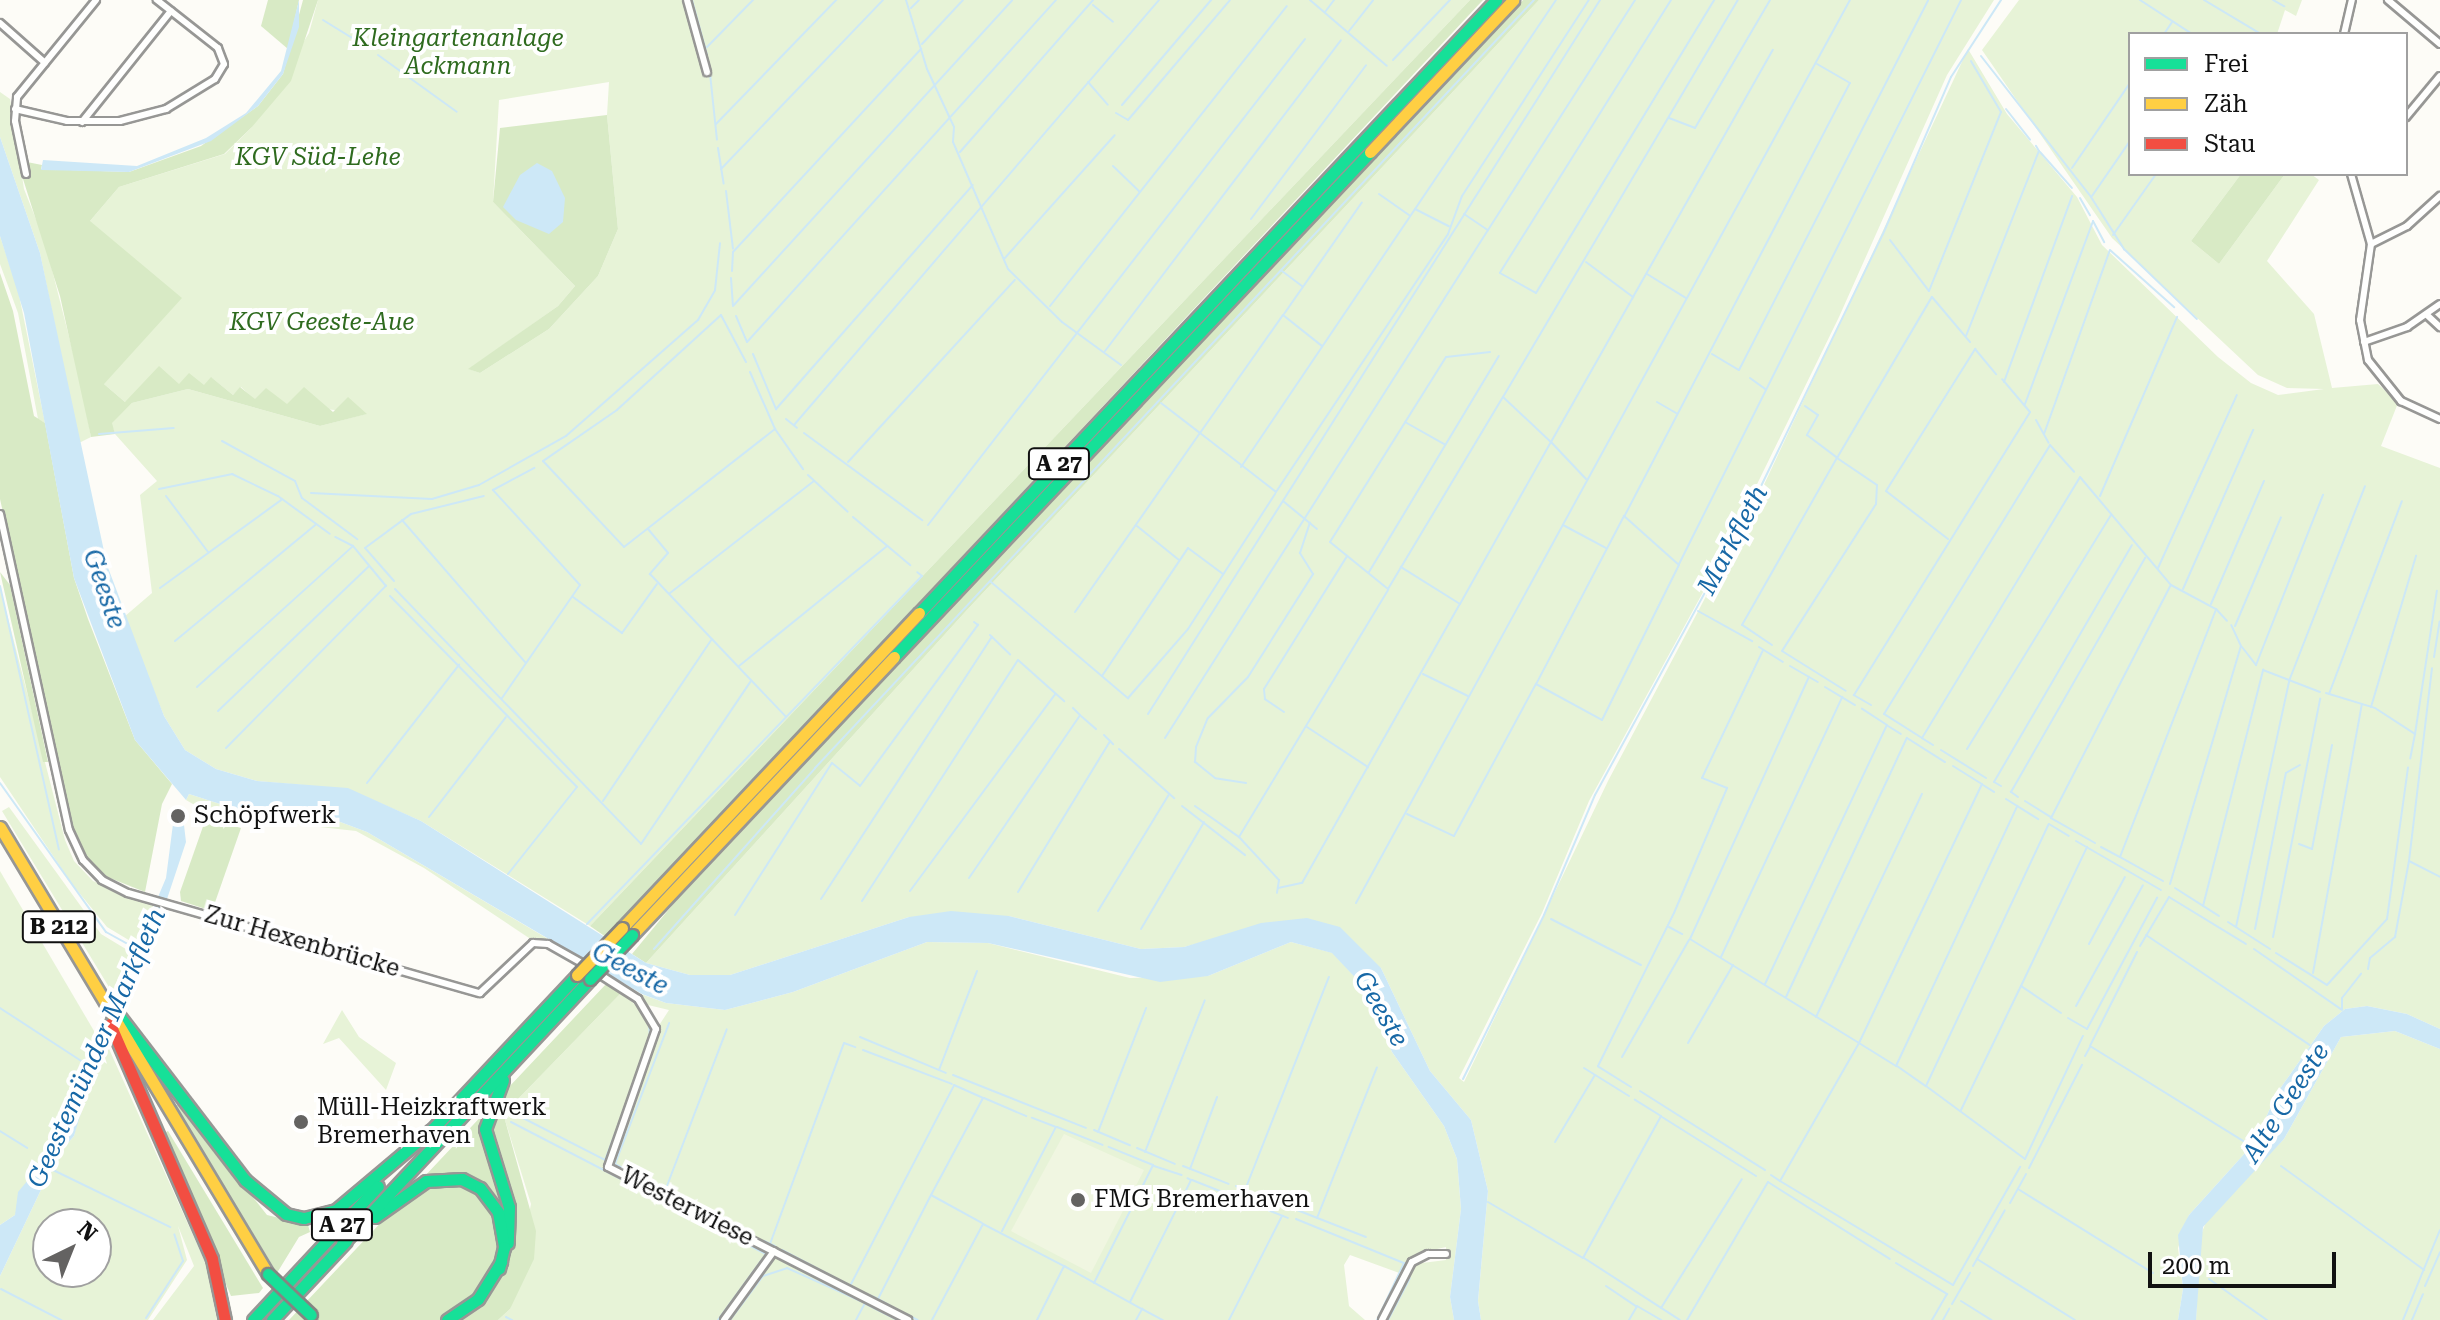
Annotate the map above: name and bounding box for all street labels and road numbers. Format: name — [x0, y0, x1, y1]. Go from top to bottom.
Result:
road number: A 27 — [1027, 446, 1091, 482]
street label: Zur Hexenbrücke — [201, 900, 403, 984]
road number: B 212 — [21, 909, 97, 945]
street label: Westerwiese — [616, 1161, 758, 1253]
road number: A 27 — [310, 1207, 374, 1243]

